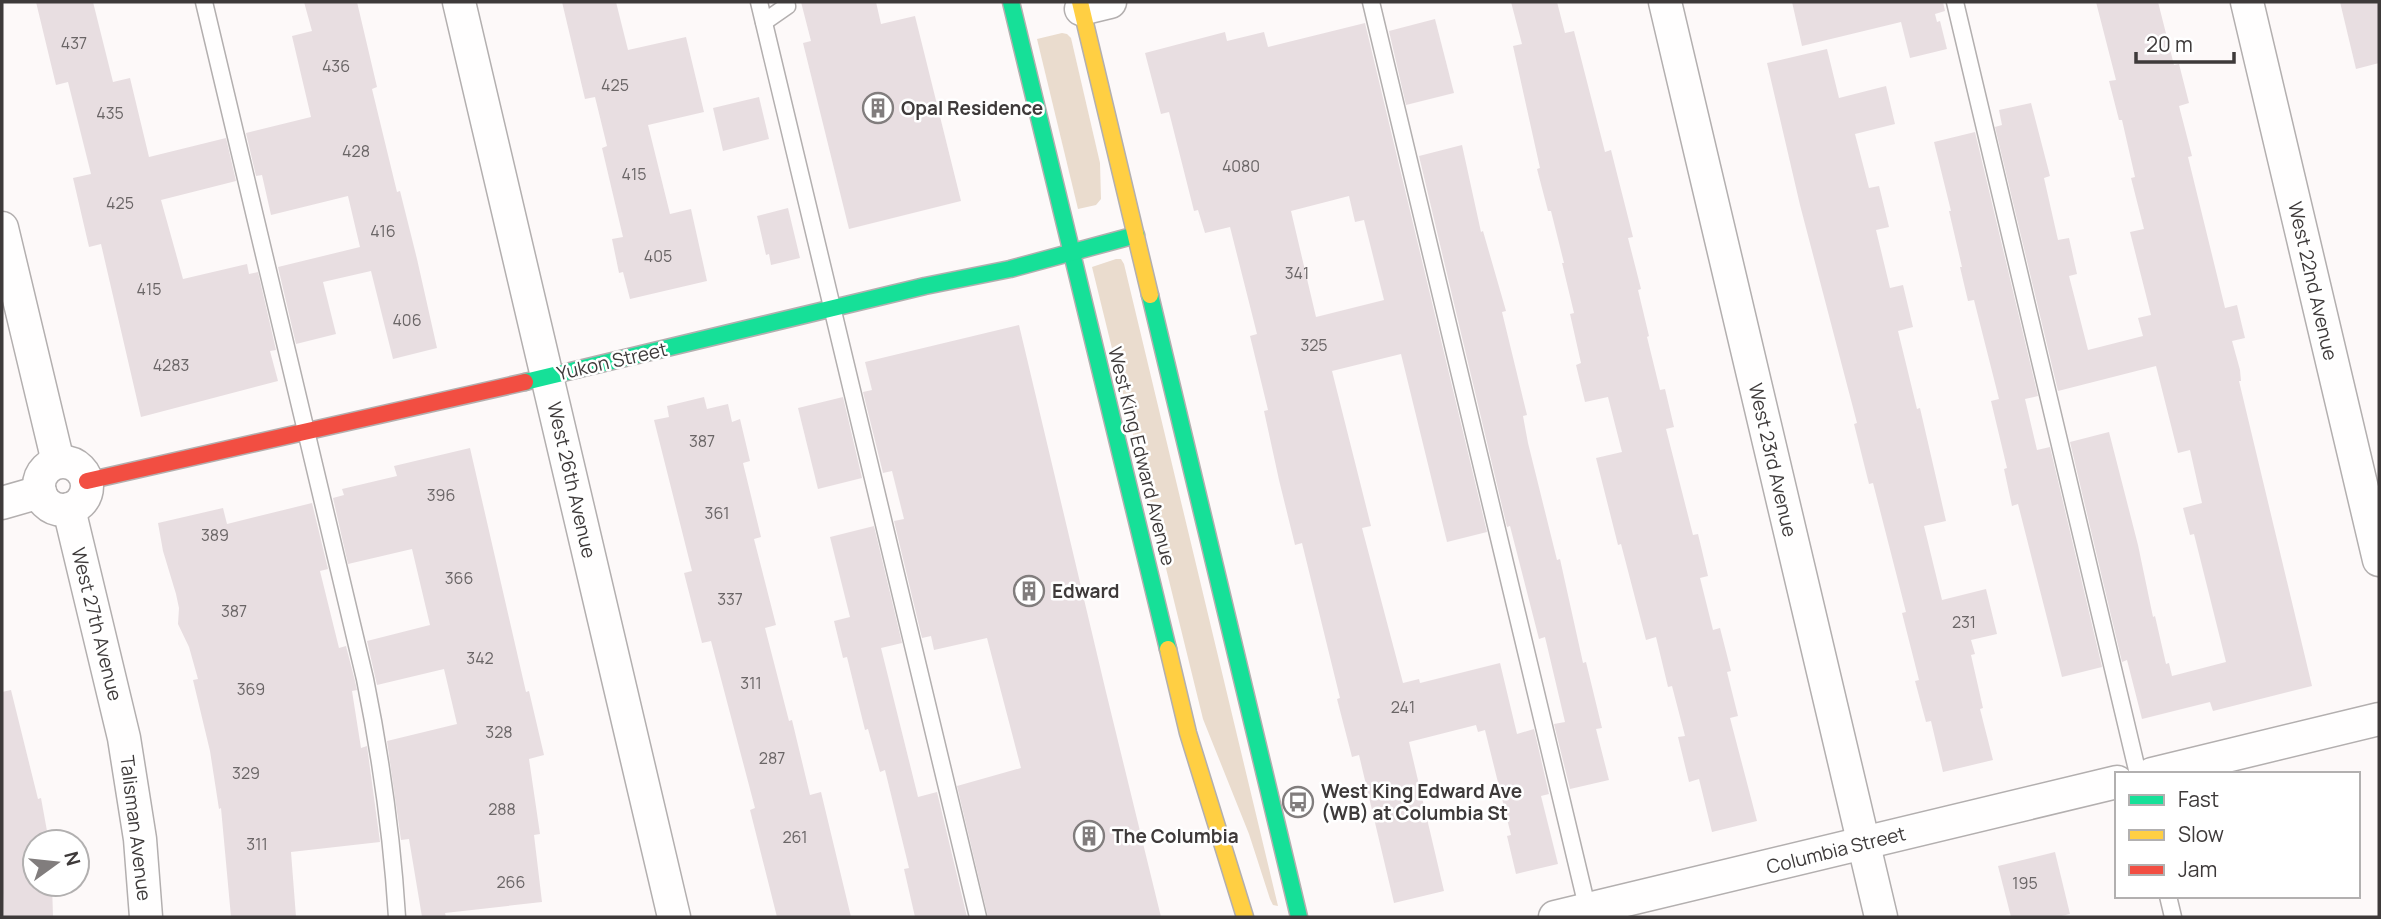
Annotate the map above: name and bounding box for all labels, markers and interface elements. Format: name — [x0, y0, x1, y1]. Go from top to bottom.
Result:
scale bar — [2136, 21, 2234, 65]
text: 20 m — [2146, 30, 2193, 58]
house number: 437 — [61, 32, 87, 54]
house number: 436 — [322, 55, 350, 77]
house number: 425 — [601, 74, 629, 96]
building icon: Opal Residence — [861, 91, 895, 125]
place label: Opal Residence — [901, 95, 1043, 121]
house number: 435 — [96, 102, 124, 124]
house number: 428 — [342, 140, 370, 162]
house number: 4080 — [1222, 155, 1260, 177]
house number: 415 — [622, 163, 646, 185]
house number: 425 — [106, 192, 134, 214]
street label: West 22nd Avenue — [2282, 199, 2344, 363]
house number: 416 — [370, 220, 396, 242]
house number: 405 — [644, 245, 672, 267]
house number: 341 — [1285, 262, 1309, 284]
house number: 415 — [137, 278, 161, 300]
house number: 406 — [392, 309, 422, 331]
house number: 325 — [1300, 334, 1328, 356]
street label: Yukon Street — [554, 336, 670, 386]
street label: West King Edward Avenue — [1102, 344, 1182, 568]
house number: 4283 — [153, 354, 189, 376]
street label: West 23rd Avenue — [1743, 380, 1803, 540]
street label: West 26th Avenue — [541, 399, 603, 561]
house number: 387 — [689, 430, 715, 452]
house number: 396 — [427, 484, 455, 506]
house number: 361 — [705, 502, 729, 524]
house number: 389 — [201, 524, 229, 546]
street label: West 27th Avenue — [65, 545, 129, 703]
house number: 366 — [445, 567, 473, 589]
building icon: Edward — [1012, 574, 1046, 608]
place label: Edward — [1052, 578, 1120, 604]
house number: 337 — [717, 588, 743, 610]
house number: 387 — [221, 600, 247, 622]
house number: 231 — [1952, 611, 1976, 633]
house number: 342 — [466, 647, 494, 669]
house number: 311 — [740, 672, 762, 694]
house number: 369 — [237, 678, 265, 700]
house number: 241 — [1391, 696, 1415, 718]
house number: 328 — [485, 721, 513, 743]
house number: 287 — [759, 747, 785, 769]
street label: Talisman Avenue — [114, 754, 158, 902]
house number: 329 — [232, 762, 260, 784]
legend — [2115, 772, 2360, 898]
place label: West King Edward Ave (WB) at Columbia St — [1321, 778, 1522, 826]
bus stop icon: West King Edward Ave (WB) at Columbia St — [1281, 785, 1315, 819]
text: Fast — [2178, 785, 2219, 813]
house number: 288 — [488, 798, 516, 820]
building icon: The Columbia — [1072, 819, 1106, 853]
street label: Columbia Street — [1764, 820, 1908, 880]
text: Slow — [2178, 820, 2224, 848]
place label: The Columbia — [1112, 823, 1239, 849]
house number: 261 — [782, 826, 808, 848]
north arrow — [21, 828, 91, 898]
house number: 311 — [246, 833, 268, 855]
text: N — [58, 849, 87, 869]
text: Jam — [2178, 855, 2217, 883]
house number: 266 — [497, 871, 525, 893]
house number: 195 — [2012, 872, 2038, 894]

